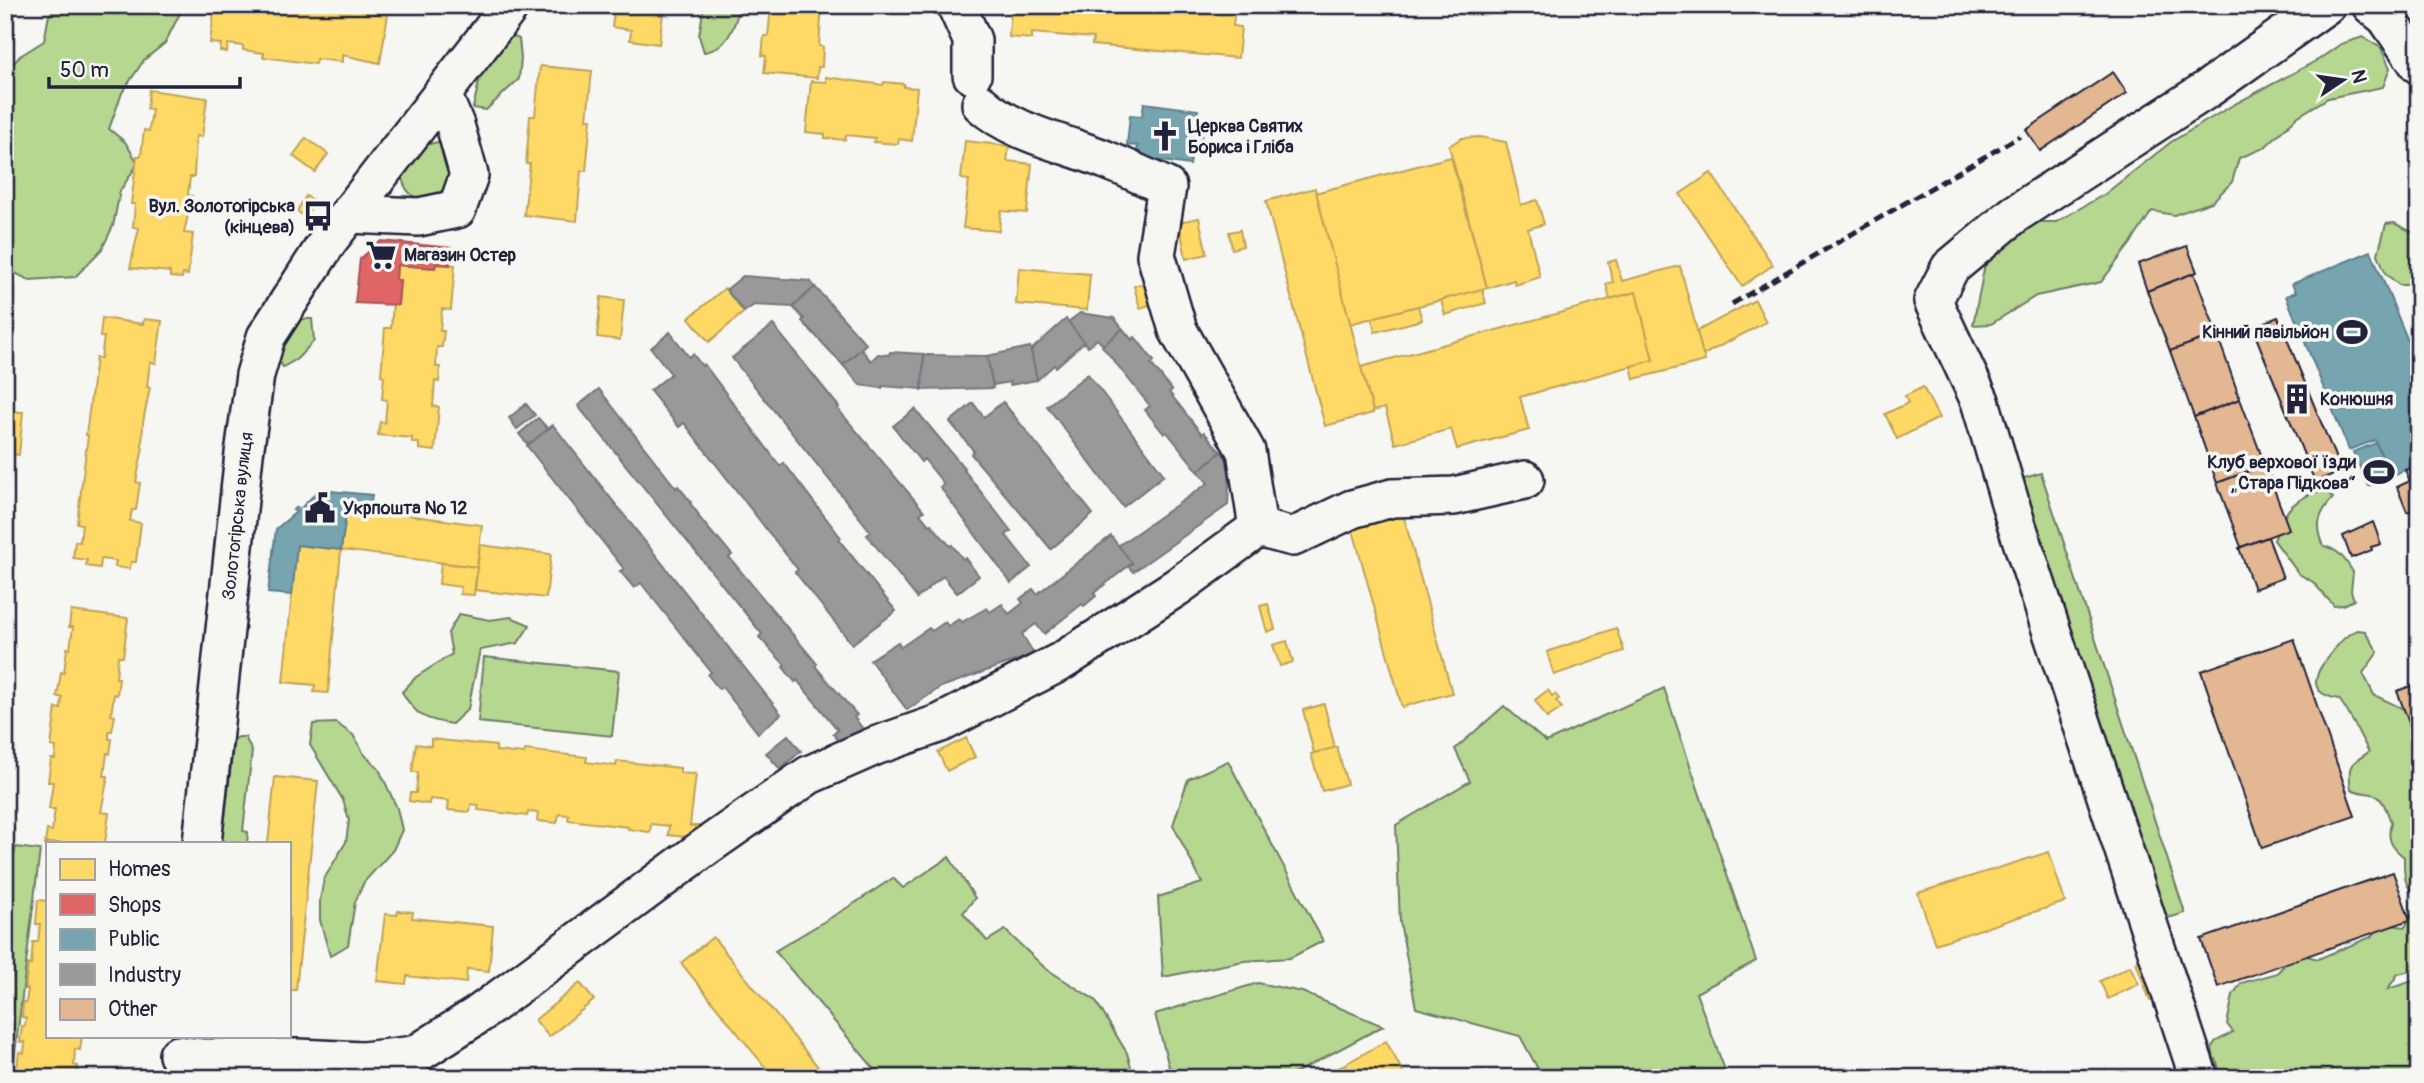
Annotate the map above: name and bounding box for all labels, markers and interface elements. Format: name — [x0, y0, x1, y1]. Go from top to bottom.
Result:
scale bar — [49, 46, 240, 90]
north arrow — [2308, 46, 2378, 116]
text: 50 m — [60, 57, 109, 84]
text: N — [2345, 67, 2372, 86]
place label: Церква Святих Бориса і Гліба — [1188, 115, 1303, 159]
church icon: Церква Святих Бориса і Гліба — [1148, 119, 1182, 153]
place label: Вул. Золотогірська (кінцева) — [149, 195, 296, 239]
bus stop icon: Вул. Золотогірська (кінцева) — [301, 199, 335, 233]
supermarket icon: Магазин Остер — [364, 238, 398, 272]
place label: Магазин Остер — [404, 244, 517, 267]
sports icon: Кінний павільйон — [2335, 315, 2369, 349]
place label: Кінний павільйон — [2202, 321, 2329, 344]
building icon: Конюшня — [2280, 382, 2314, 416]
place label: Конюшня — [2320, 388, 2393, 411]
street label: Золотогірська вулиця — [217, 430, 259, 601]
place label: Клуб верхової їзди „Стара Підкова“ — [2207, 451, 2356, 495]
sports icon: Клуб верхової їзди „Стара Підкова“ — [2362, 455, 2396, 489]
public building icon: Укрпошта № 12 — [303, 491, 337, 525]
place label: Укрпошта № 12 — [343, 497, 467, 520]
legend — [46, 842, 290, 1038]
text: Homes — [108, 856, 171, 883]
text: Shops — [108, 892, 161, 919]
text: Public — [108, 926, 160, 953]
text: Industry — [108, 962, 181, 989]
text: Other — [108, 996, 158, 1023]

